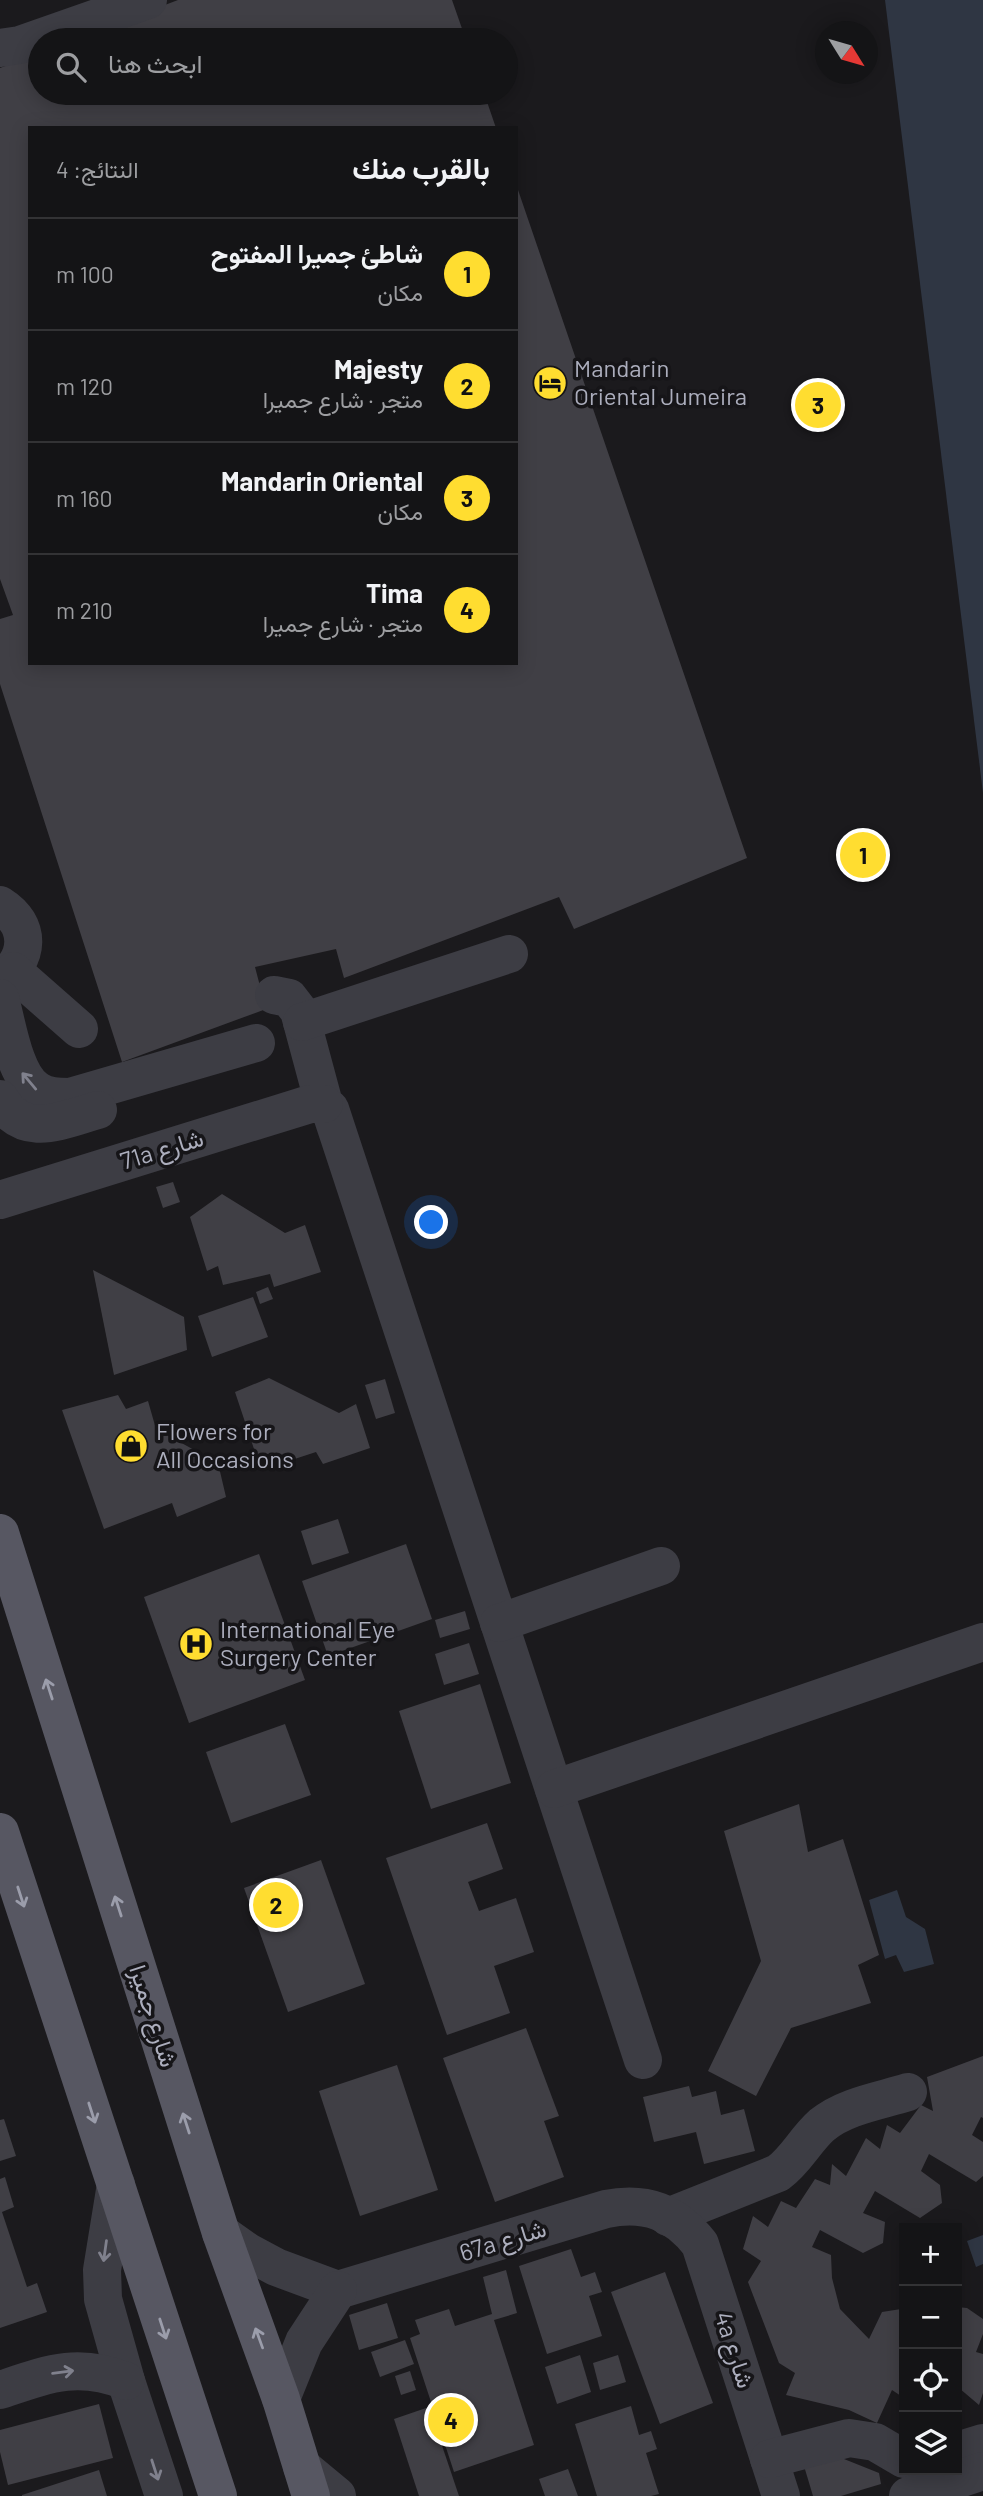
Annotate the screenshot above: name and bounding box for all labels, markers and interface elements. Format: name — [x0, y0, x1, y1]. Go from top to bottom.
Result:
north arrow — [815, 21, 878, 84]
search box — [28, 28, 518, 105]
text: ابحث هنا — [108, 47, 202, 78]
icon: search — [52, 48, 90, 86]
text: بالقرب منك — [352, 149, 490, 185]
text: النتائج: 4 — [56, 155, 139, 183]
text: شاطئ جميرا المفتوح — [211, 237, 423, 268]
text: 100 m — [56, 260, 114, 288]
text: 1 — [463, 260, 471, 288]
text: مكان — [377, 278, 423, 306]
text: Majesty — [334, 353, 423, 384]
place label: Mandarin Oriental Jumeira — [574, 353, 747, 410]
hotel icon: Mandarin Oriental Jumeira — [531, 364, 569, 402]
text: 120 m — [56, 372, 113, 400]
text: 2 — [461, 372, 473, 400]
pin: 3 — [795, 379, 841, 431]
text: متجر · شارع جميرا — [263, 385, 423, 413]
text: Mandarin Oriental — [221, 465, 423, 496]
text: 160 m — [56, 484, 113, 512]
text: 3 — [461, 484, 473, 512]
text: مكان — [377, 497, 423, 525]
text: Tima — [366, 577, 423, 608]
text: 210 m — [56, 596, 113, 624]
text: 4 — [460, 596, 474, 624]
text: متجر · شارع جميرا — [263, 609, 423, 637]
pin: 1 — [840, 829, 886, 881]
one-way arrow — [22, 1072, 38, 1090]
street label: 71a شارع — [117, 1122, 207, 1178]
your location — [414, 1205, 448, 1239]
place label: Flowers for All Occasions — [156, 1416, 294, 1473]
shop icon: Flowers for All Occasions — [112, 1427, 150, 1465]
place label: International Eye Surgery Center — [220, 1614, 396, 1671]
hospital icon: International Eye Surgery Center — [177, 1625, 215, 1663]
one-way arrow — [42, 1678, 55, 1700]
pin: 2 — [253, 1879, 299, 1931]
one-way arrow — [16, 1886, 29, 1908]
one-way arrow — [111, 1895, 124, 1917]
street label: شارع جميرا — [121, 1961, 185, 2071]
one-way arrow — [87, 2102, 100, 2124]
one-way arrow — [179, 2112, 192, 2134]
street label: 67a شارع — [456, 2213, 550, 2269]
map controls — [899, 2223, 962, 2475]
button: + — [899, 2223, 962, 2286]
one-way arrow — [98, 2239, 111, 2262]
button: − — [899, 2286, 962, 2349]
street label: 4a شارع — [707, 2308, 761, 2392]
one-way arrow — [158, 2318, 171, 2340]
one-way arrow — [252, 2328, 265, 2350]
button: locate — [899, 2349, 962, 2412]
one-way arrow — [51, 2365, 73, 2378]
pin: 4 — [428, 2394, 474, 2446]
button: layers — [899, 2412, 962, 2475]
one-way arrow — [150, 2459, 162, 2481]

